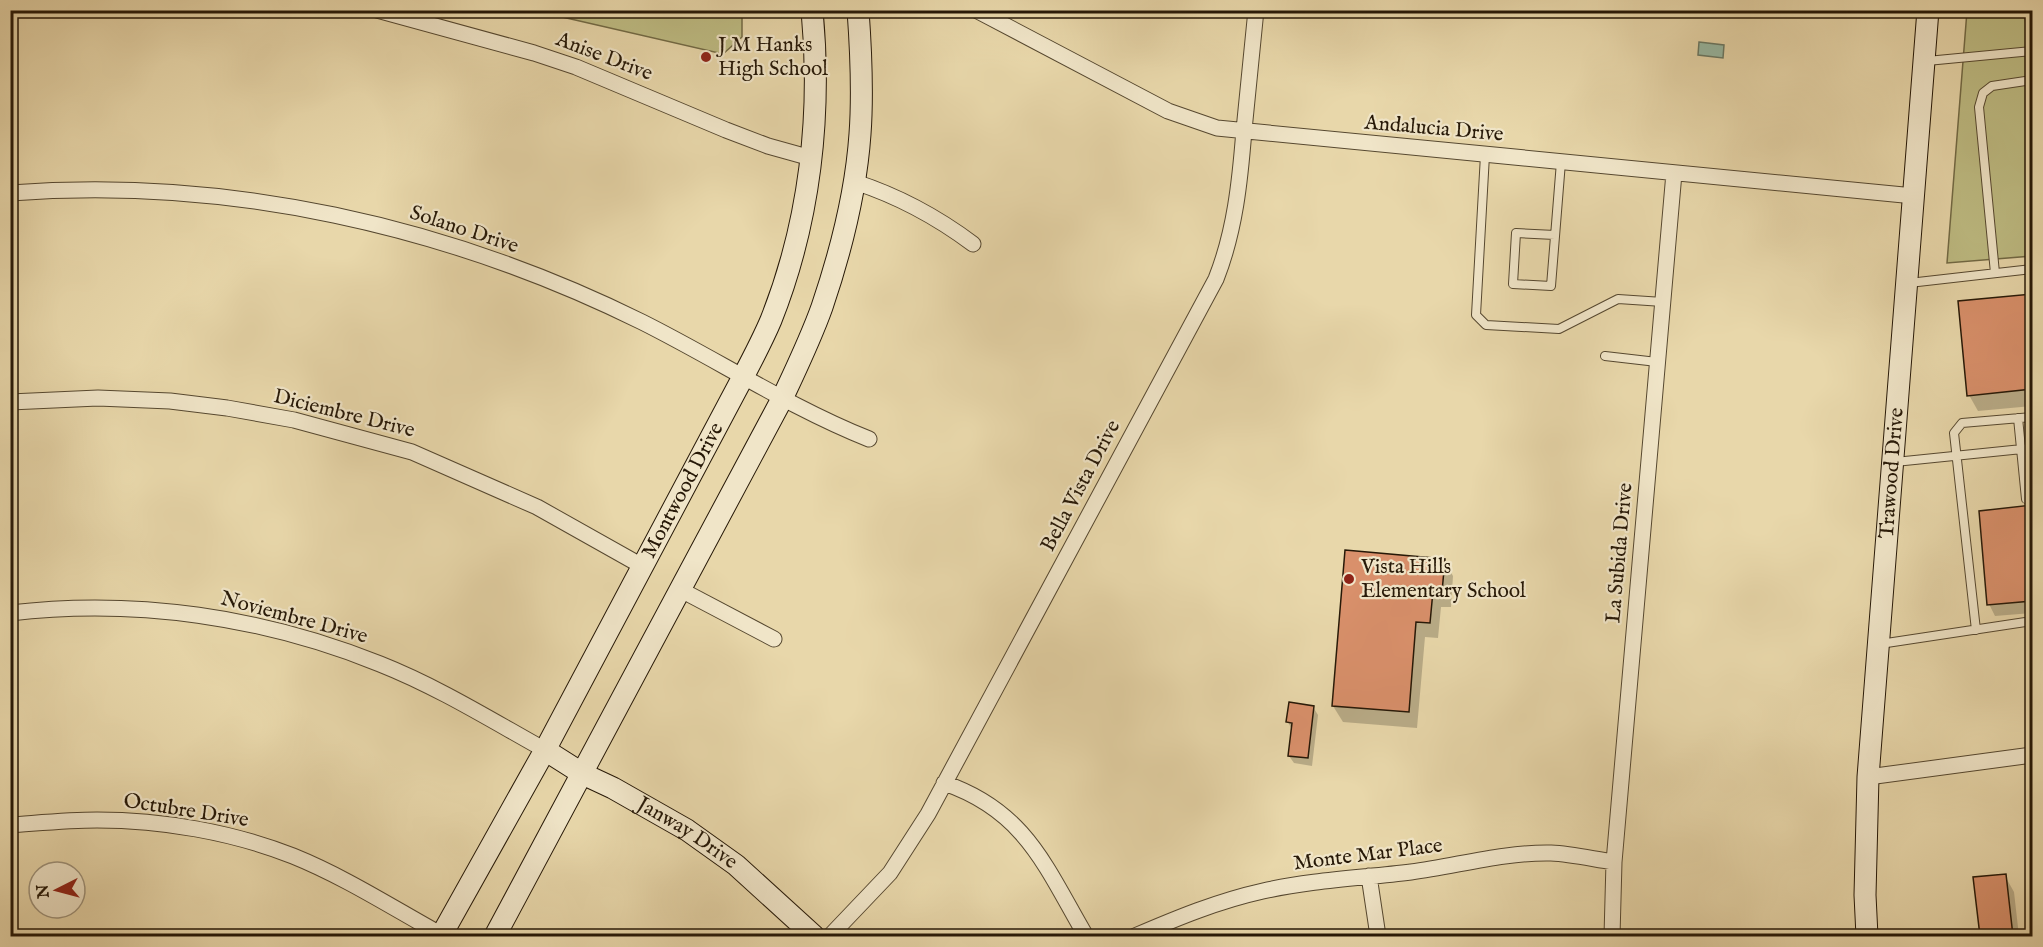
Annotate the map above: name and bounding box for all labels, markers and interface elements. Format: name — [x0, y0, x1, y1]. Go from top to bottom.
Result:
street label: Anise Drive — [551, 26, 657, 88]
place label: J M Hanks High School — [716, 32, 828, 83]
marker: J M Hanks High School — [699, 50, 713, 64]
street label: Andalucia Drive — [1362, 109, 1505, 149]
street label: Solano Drive — [406, 200, 522, 260]
street label: Diciembre Drive — [271, 383, 418, 445]
street label: Trawood Drive — [1873, 406, 1910, 540]
street label: Bella Vista Drive — [1035, 415, 1127, 556]
street label: Montwood Drive — [636, 417, 730, 563]
street label: La Subida Drive — [1600, 481, 1640, 624]
place label: Vista Hills Elementary School — [1360, 554, 1526, 605]
marker: Vista Hills Elementary School — [1342, 572, 1356, 586]
street label: Noviembre Drive — [217, 585, 371, 651]
street label: Octubre Drive — [121, 788, 251, 834]
street label: Janway Drive — [630, 790, 743, 876]
street label: Monte Mar Place — [1292, 832, 1444, 878]
north arrow — [27, 860, 87, 920]
text: N — [33, 883, 55, 900]

